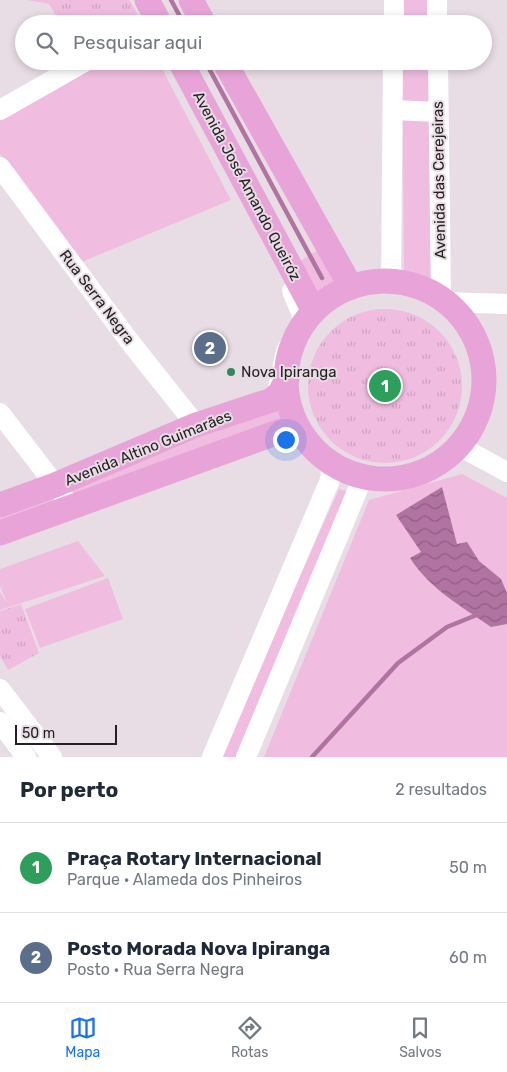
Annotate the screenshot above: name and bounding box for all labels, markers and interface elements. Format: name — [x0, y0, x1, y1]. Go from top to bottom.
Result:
search box — [15, 15, 492, 70]
icon: search — [33, 29, 61, 57]
text: Pesquisar aqui — [73, 31, 202, 54]
street label: Avenida José Amando Queiróz — [189, 88, 305, 284]
street label: Avenida das Cerejeiras — [429, 101, 449, 259]
street label: Rua Serra Negra — [56, 246, 138, 348]
pin: 2 — [194, 329, 226, 367]
place label: Nova Ipiranga — [241, 363, 337, 381]
marker: Nova Ipiranga — [225, 366, 237, 378]
pin: 1 — [369, 367, 401, 405]
street label: Avenida Altino Guimarães — [62, 406, 234, 490]
your location — [273, 427, 299, 453]
scale bar — [15, 722, 118, 745]
text: 50 m — [22, 725, 55, 742]
text: Por perto — [20, 777, 118, 802]
text: 2 resultados — [395, 780, 487, 799]
text: Praça Rotary Internacional — [67, 847, 322, 870]
text: 1 — [32, 858, 40, 877]
text: 50 m — [449, 858, 487, 877]
text: Parque · Alameda dos Pinheiros — [67, 870, 302, 889]
text: Posto Morada Nova Ipiranga — [67, 937, 330, 960]
text: 2 — [31, 948, 41, 967]
text: 60 m — [449, 948, 487, 967]
text: Posto · Rua Serra Negra — [67, 960, 244, 979]
tab: Mapa — [65, 1014, 100, 1061]
tab: Rotas — [231, 1014, 268, 1061]
tab: Salvos — [399, 1014, 442, 1061]

